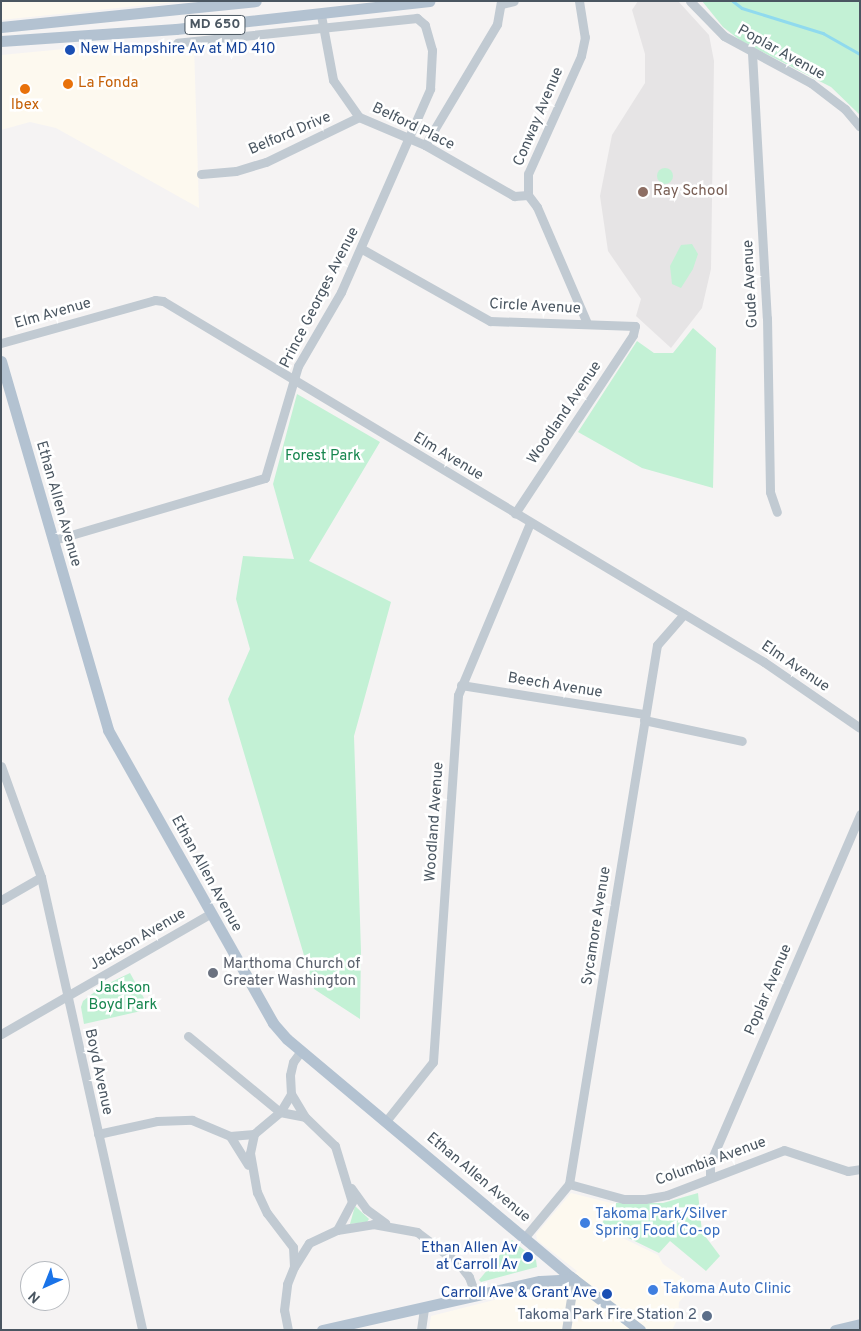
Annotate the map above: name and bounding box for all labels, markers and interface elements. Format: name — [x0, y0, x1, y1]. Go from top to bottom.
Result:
road number: MD 650 — [184, 14, 246, 36]
street label: Poplar Avenue — [734, 21, 828, 85]
place label: New Hampshire Av at MD 410 — [80, 41, 276, 59]
marker: New Hampshire Av at MD 410 — [64, 44, 76, 56]
street label: Conway Avenue — [510, 65, 568, 169]
place label: La Fonda — [78, 75, 138, 93]
marker: La Fonda — [62, 78, 74, 90]
marker: Ibex — [19, 83, 31, 95]
place label: Ibex — [11, 97, 39, 115]
street label: Belford Place — [369, 99, 457, 155]
street label: Belford Drive — [246, 109, 334, 159]
place label: Ray School — [653, 183, 728, 201]
marker: Ray School — [637, 186, 649, 198]
street label: Prince Georges Avenue — [276, 224, 364, 372]
street label: Gude Avenue — [740, 239, 762, 329]
street label: Elm Avenue — [12, 294, 94, 334]
street label: Circle Avenue — [489, 296, 581, 318]
street label: Woodland Avenue — [524, 358, 606, 468]
street label: Elm Avenue — [409, 429, 487, 485]
street label: Ethan Allen Avenue — [31, 438, 85, 570]
park label: Forest Park — [285, 448, 361, 466]
street label: Elm Avenue — [757, 637, 833, 697]
street label: Beech Avenue — [506, 670, 604, 702]
street label: Woodland Avenue — [422, 761, 448, 883]
street label: Ethan Allen Avenue — [166, 812, 246, 936]
street label: Sycamore Avenue — [579, 865, 615, 987]
street label: Jackson Avenue — [86, 905, 190, 975]
street label: Poplar Avenue — [742, 941, 796, 1039]
place label: Marthoma Church of Greater Washington — [223, 955, 360, 990]
marker: Marthoma Church of Greater Washington — [207, 967, 219, 979]
park label: Jackson Boyd Park — [88, 979, 158, 1014]
street label: Boyd Avenue — [80, 1027, 116, 1117]
street label: Ethan Allen Avenue — [422, 1129, 534, 1227]
street label: Columbia Avenue — [653, 1134, 769, 1190]
place label: Takoma Park/Silver Spring Food Co-op — [595, 1205, 727, 1240]
marker: Takoma Park/Silver Spring Food Co-op — [579, 1217, 591, 1229]
place label: Ethan Allen Av at Carroll Av — [420, 1239, 518, 1274]
marker: Ethan Allen Av at Carroll Av — [522, 1251, 534, 1263]
north arrow — [20, 1261, 70, 1311]
place label: Takoma Auto Clinic — [663, 1281, 792, 1299]
marker: Takoma Auto Clinic — [647, 1284, 659, 1296]
place label: Carroll Ave & Grant Ave — [439, 1285, 597, 1303]
text: N — [25, 1287, 44, 1306]
marker: Carroll Ave & Grant Ave — [601, 1288, 613, 1300]
place label: Takoma Park Fire Station 2 — [517, 1307, 697, 1325]
marker: Takoma Park Fire Station 2 — [701, 1310, 713, 1322]

